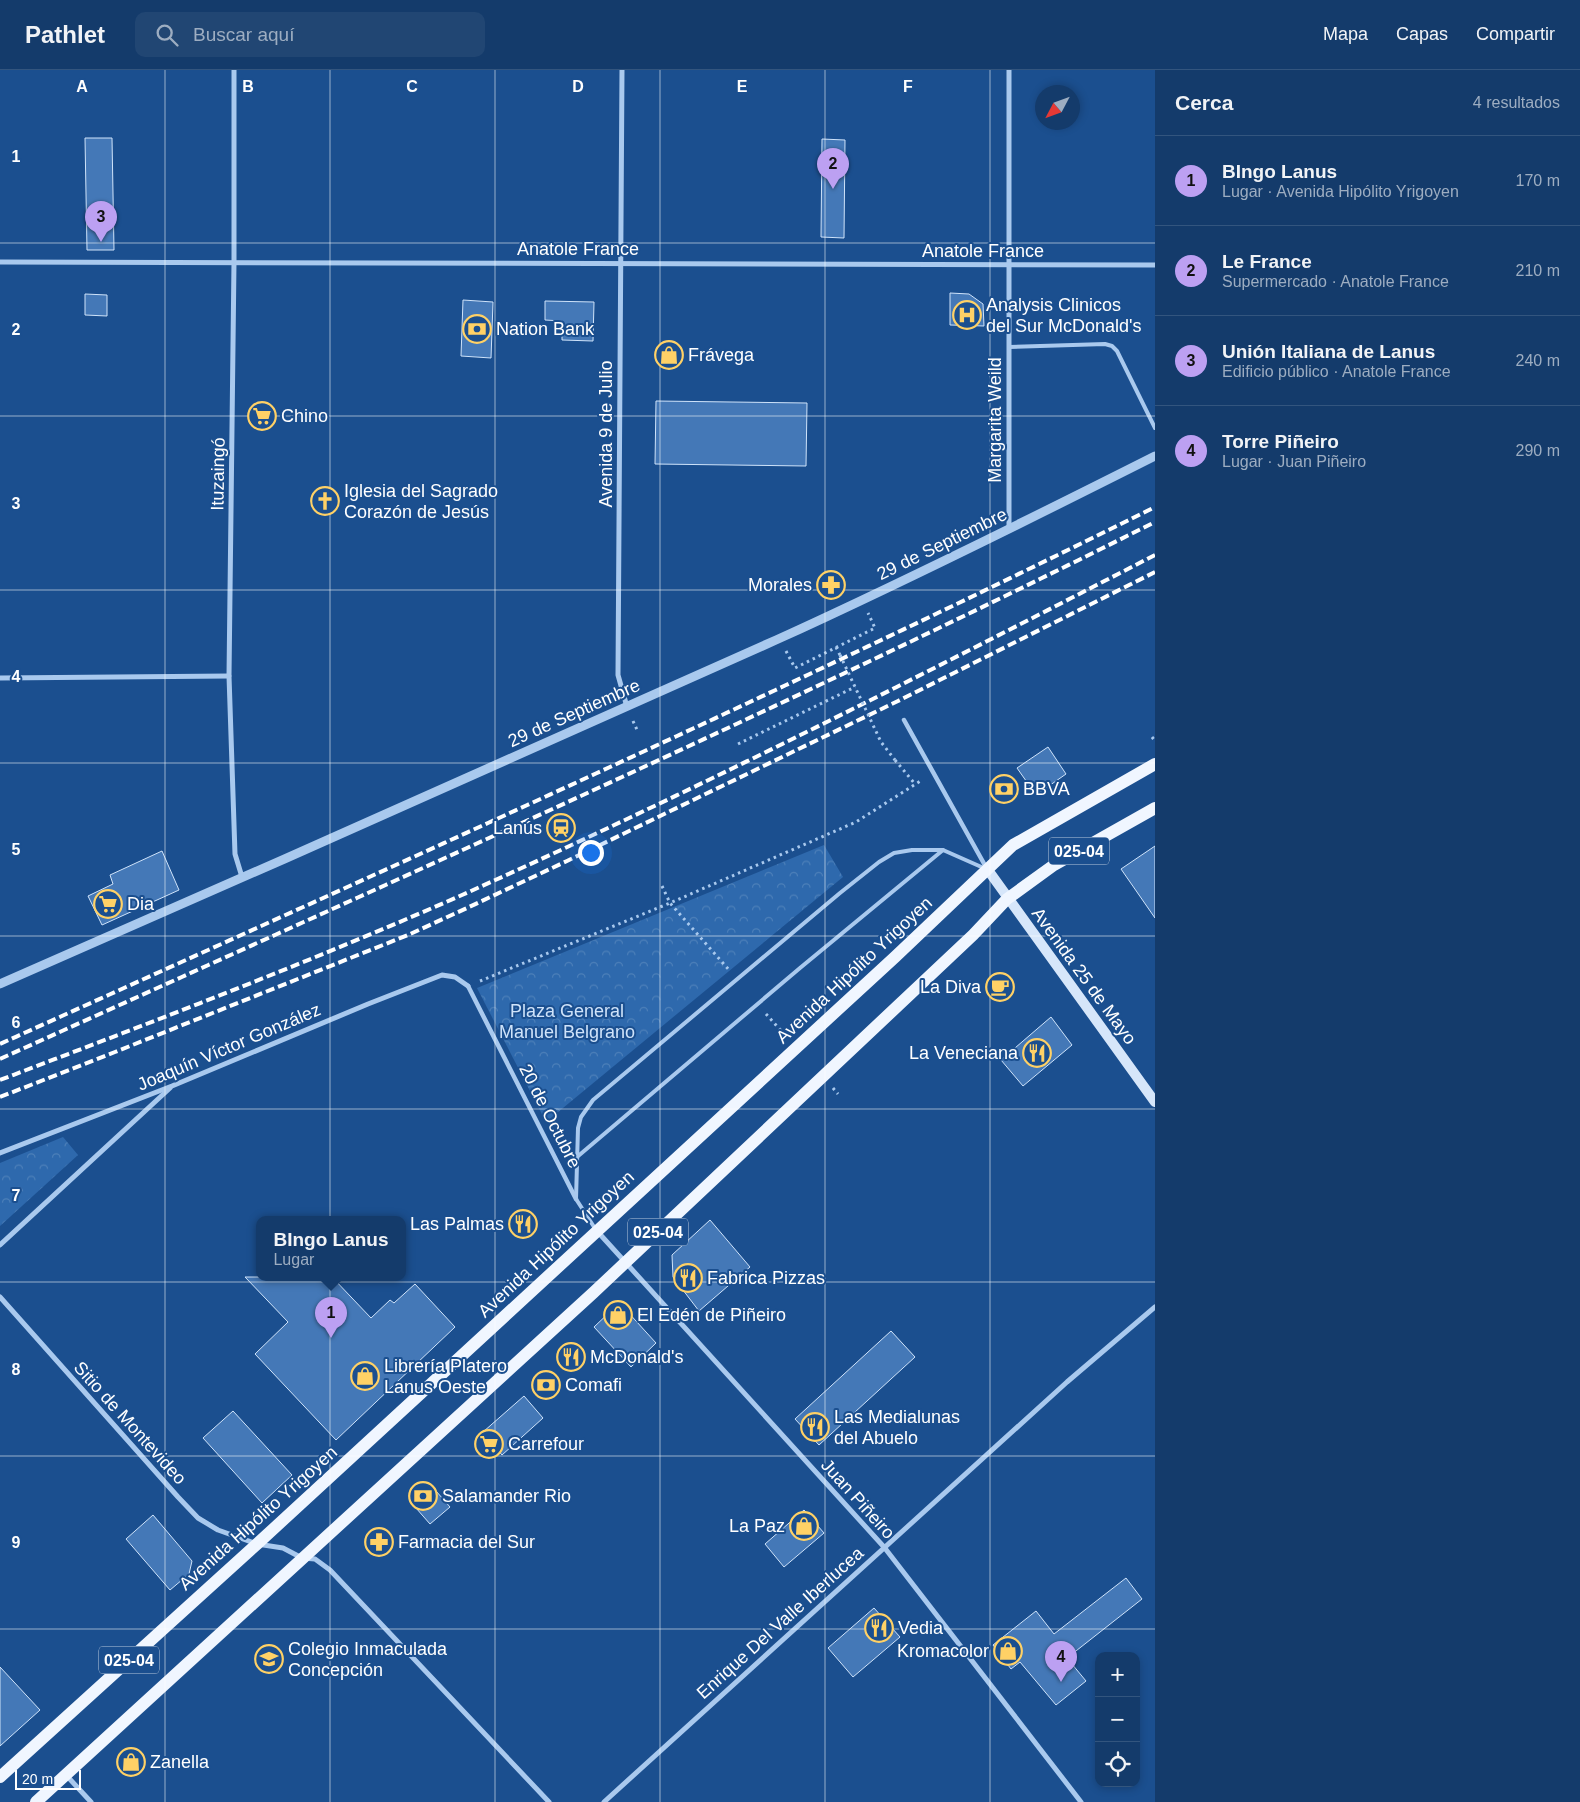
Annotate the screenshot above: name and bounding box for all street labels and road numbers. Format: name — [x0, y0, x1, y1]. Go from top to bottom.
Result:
street label: Anatole France — [517, 239, 639, 259]
street label: Anatole France — [922, 241, 1044, 261]
street label: Margarita Weild — [985, 357, 1005, 483]
street label: Avenida 9 de Julio — [596, 361, 616, 507]
street label: Ituzaingó — [207, 437, 229, 511]
street label: 29 de Septiembre — [874, 504, 1010, 584]
street label: 29 de Septiembre — [505, 675, 643, 751]
road number: 025-04 — [1049, 838, 1109, 864]
street label: Avenida Hipólito Yrigoyen — [772, 893, 936, 1047]
street label: Avenida 25 de Mayo — [1028, 904, 1140, 1048]
street label: Joaquín Víctor González — [134, 999, 324, 1095]
street label: 20 de Octubre — [515, 1061, 585, 1171]
street label: Avenida Hipólito Yrigoyen — [474, 1167, 638, 1321]
road number: 025-04 — [628, 1218, 688, 1246]
street label: Sitio de Montevideo — [70, 1358, 190, 1488]
street label: Avenida Hipólito Yrigoyen — [175, 1442, 341, 1594]
street label: Juan Piñeiro — [817, 1455, 899, 1543]
street label: Enrique Del Valle Iberlucea — [693, 1542, 868, 1703]
road number: 025-04 — [99, 1646, 159, 1674]

